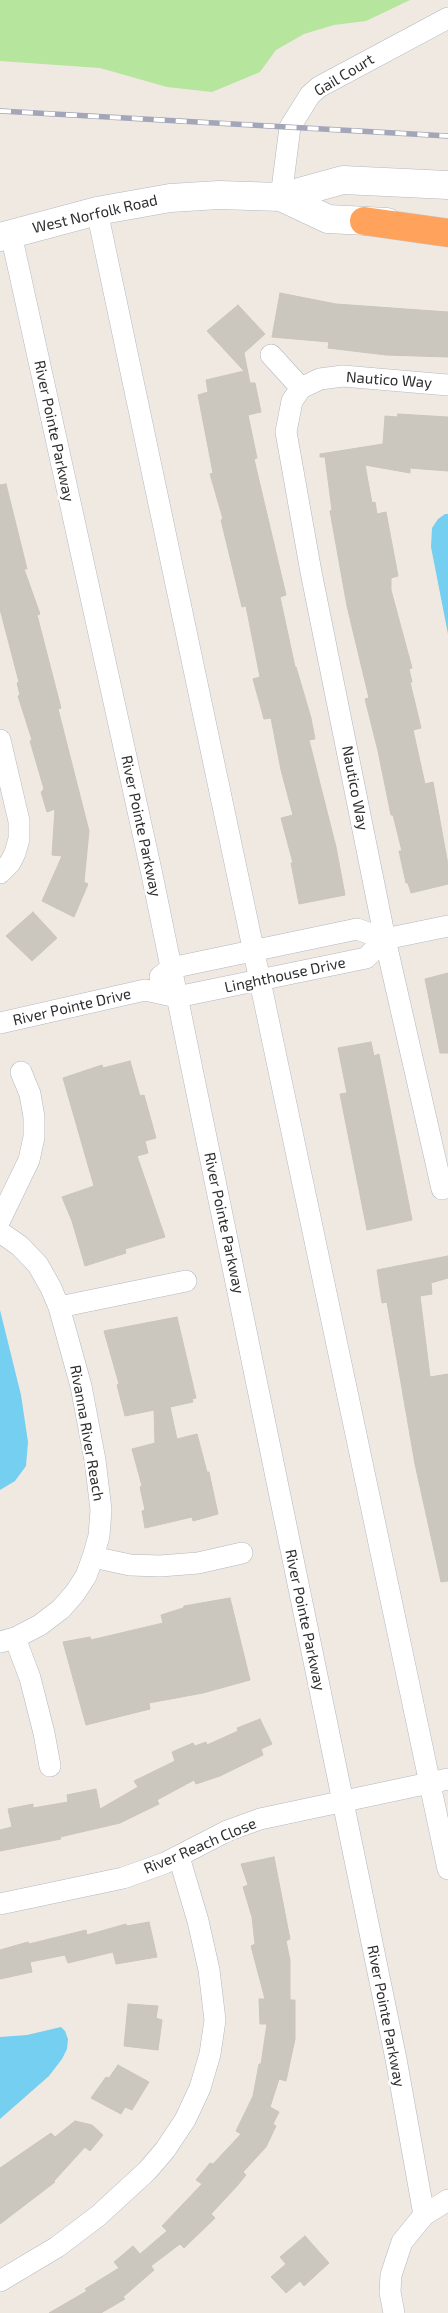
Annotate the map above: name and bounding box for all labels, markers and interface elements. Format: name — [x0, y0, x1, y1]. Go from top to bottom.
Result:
street label: Gail Court — [311, 50, 377, 100]
street label: West Norfolk Road — [31, 191, 159, 237]
street label: River Pointe Parkway — [30, 359, 78, 503]
street label: Nautico Way — [345, 368, 433, 392]
street label: Nautico Way — [338, 744, 372, 832]
street label: River Pointe Parkway — [117, 754, 165, 898]
street label: Linghthouse Drive — [223, 953, 347, 997]
street label: River Pointe Drive — [11, 985, 133, 1029]
street label: River Pointe Parkway — [200, 1151, 248, 1295]
street label: Rivanna River Reach — [66, 1364, 108, 1502]
street label: River Pointe Parkway — [281, 1548, 329, 1692]
street label: River Reach Close — [141, 1814, 259, 1878]
street label: River Pointe Parkway — [363, 1943, 409, 2089]

